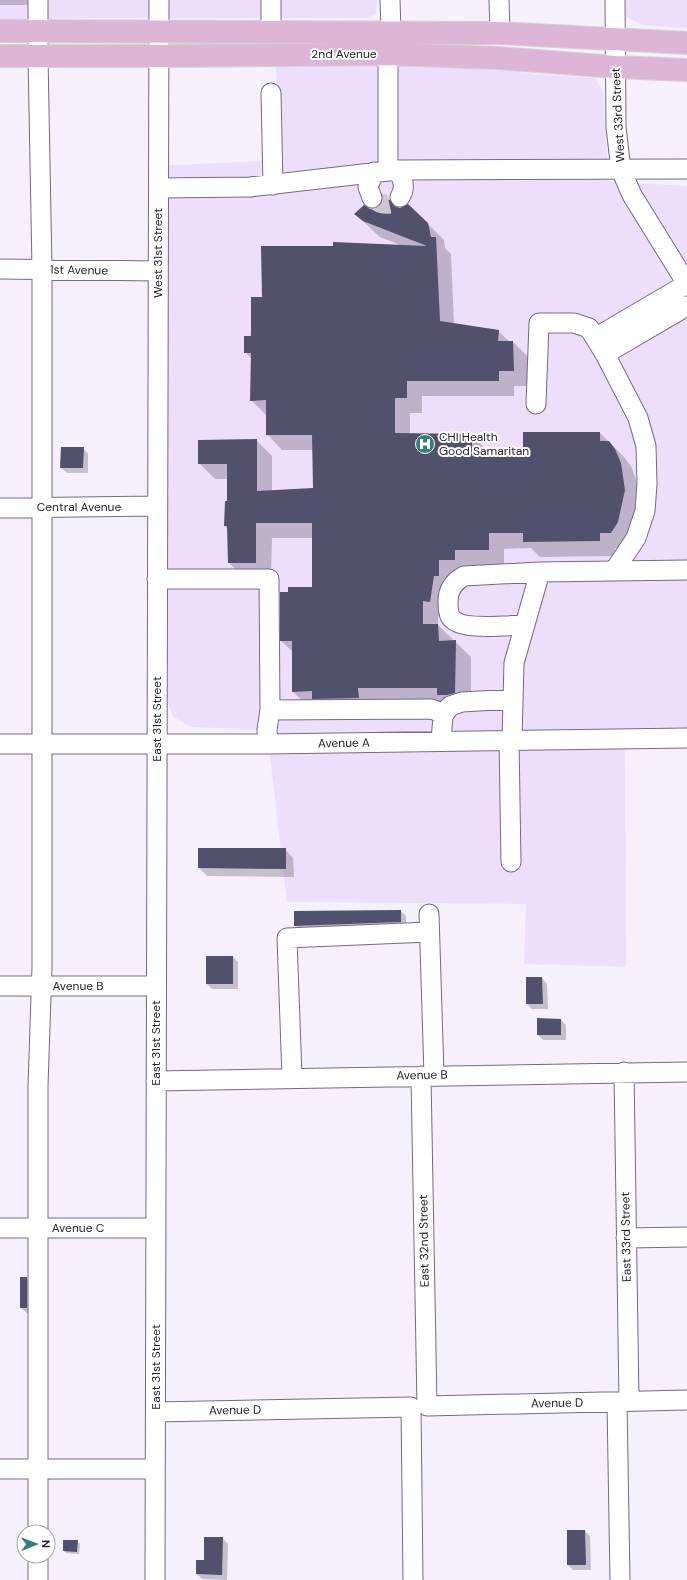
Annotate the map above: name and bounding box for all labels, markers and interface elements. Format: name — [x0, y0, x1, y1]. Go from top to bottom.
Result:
street label: 2nd Avenue — [311, 46, 377, 62]
street label: West 33rd Street — [608, 67, 628, 163]
street label: West 31st Street — [150, 208, 166, 298]
street label: 1st Avenue — [50, 261, 108, 279]
place label: CHI Health Good Samaritan — [439, 429, 529, 459]
hospital icon: CHI Health Good Samaritan — [414, 433, 436, 455]
street label: Central Avenue — [37, 499, 121, 515]
street label: East 31st Street — [149, 676, 165, 762]
street label: Avenue A — [318, 735, 370, 751]
street label: Avenue B — [52, 978, 104, 994]
street label: East 31st Street — [148, 1000, 164, 1086]
street label: Avenue B — [396, 1067, 448, 1083]
street label: East 33rd Street — [617, 1192, 635, 1282]
street label: East 32nd Street — [415, 1194, 433, 1287]
street label: Avenue C — [52, 1220, 105, 1236]
street label: East 31st Street — [148, 1324, 164, 1410]
street label: Avenue D — [531, 1395, 583, 1411]
street label: Avenue D — [209, 1402, 261, 1418]
north arrow — [16, 1524, 56, 1564]
text: N — [39, 1540, 53, 1548]

